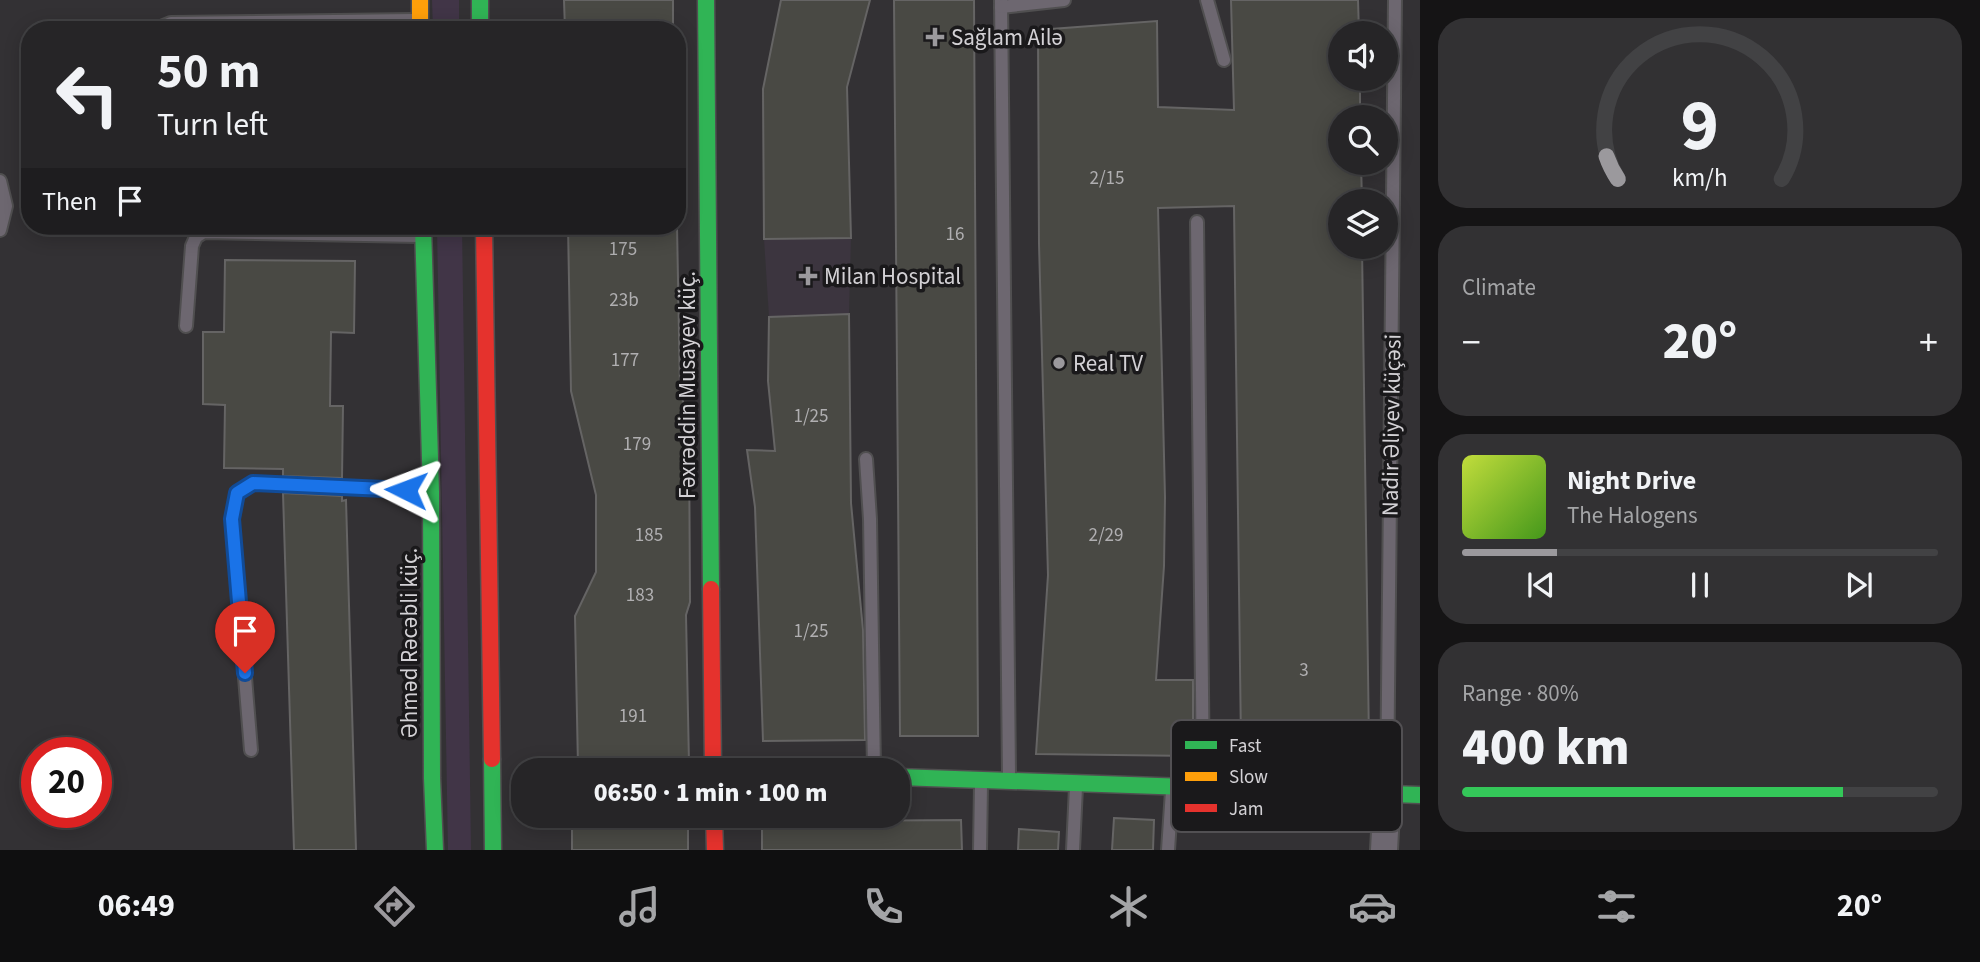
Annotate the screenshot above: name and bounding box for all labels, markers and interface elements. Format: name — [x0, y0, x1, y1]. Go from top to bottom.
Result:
place label: Sağlam Ailə — [951, 21, 1063, 54]
map controls — [1328, 21, 1398, 259]
button: sound — [1328, 21, 1398, 91]
marker: Sağlam Ailə — [925, 27, 945, 47]
text: 50 m — [157, 37, 261, 107]
icon: left — [42, 49, 133, 140]
text: 9 — [1681, 74, 1719, 178]
text: Turn left — [157, 102, 268, 148]
button: search — [1328, 105, 1398, 175]
text: km/h — [1672, 160, 1728, 196]
house number: 2/15 — [1090, 165, 1124, 192]
icon: arrive — [111, 182, 149, 220]
text: Then — [42, 183, 97, 220]
button: layers — [1328, 189, 1398, 259]
house number: 16 — [946, 221, 964, 248]
house number: 175 — [609, 236, 637, 263]
place label: Milan Hospital — [824, 260, 961, 293]
marker: Milan Hospital — [798, 266, 818, 286]
street label: Fəxrəddin Musayev küç. — [671, 271, 704, 499]
text: Climate — [1462, 271, 1536, 304]
house number: 23b — [609, 287, 639, 314]
text: 20° — [1663, 305, 1737, 379]
text: − — [1462, 316, 1481, 370]
text: + — [1919, 316, 1938, 370]
street label: Nadir Əliyev küçəsi — [1373, 334, 1410, 516]
house number: 177 — [611, 347, 639, 374]
place label: Real TV — [1073, 347, 1143, 380]
marker: Real TV — [1051, 355, 1067, 371]
house number: 1/25 — [794, 403, 828, 430]
house number: 179 — [623, 431, 651, 458]
position arrow — [369, 453, 443, 527]
text: Night Drive — [1567, 462, 1696, 499]
text: The Halogens — [1567, 499, 1698, 532]
house number: 185 — [635, 522, 663, 549]
house number: 2/29 — [1089, 522, 1123, 549]
street label: Əhməd Rəcəbli küç. — [393, 548, 426, 738]
icon: previous — [1522, 566, 1560, 604]
icon: pause — [1681, 566, 1719, 604]
icon: next — [1840, 566, 1878, 604]
house number: 183 — [626, 582, 654, 609]
pin — [215, 601, 275, 673]
icon: arrive — [226, 612, 264, 650]
house number: 1/25 — [794, 618, 828, 645]
house number: 3 — [1299, 657, 1309, 684]
text: Range · 80% — [1462, 677, 1579, 710]
house number: 191 — [619, 703, 647, 730]
text: 400 km — [1462, 711, 1630, 785]
legend — [1171, 720, 1402, 832]
text: Fast — [1229, 733, 1262, 760]
speed limit sign: 20 — [21, 737, 112, 828]
text: Slow — [1229, 764, 1268, 791]
text: 06:50 · 1 min · 100 m — [594, 774, 827, 811]
text: Jam — [1229, 796, 1263, 823]
icon: directions — [370, 882, 419, 931]
icon: music — [615, 882, 664, 931]
icon: phone — [859, 882, 908, 931]
icon: climate — [1104, 882, 1153, 931]
icon: car — [1348, 882, 1397, 931]
icon: filters — [1592, 882, 1641, 931]
text: 06:49 — [98, 883, 175, 929]
text: 20° — [1837, 883, 1882, 929]

